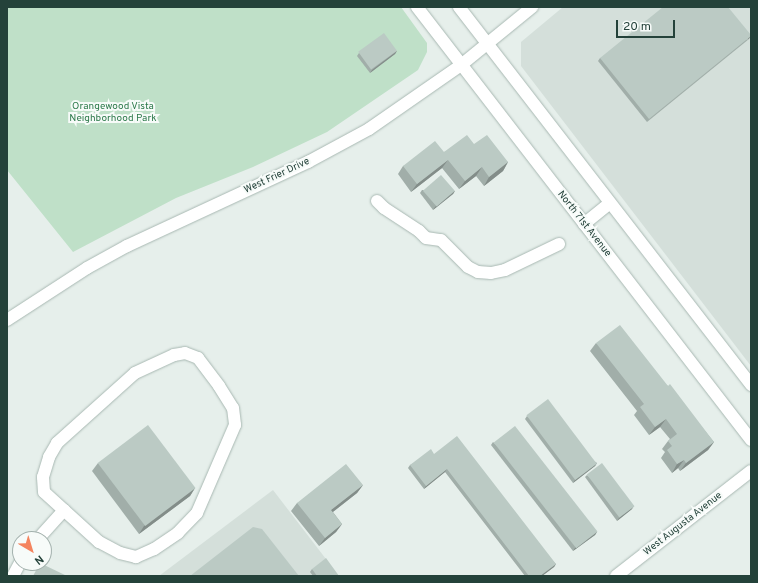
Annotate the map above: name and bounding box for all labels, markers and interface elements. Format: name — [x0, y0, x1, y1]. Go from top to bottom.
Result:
scale bar — [618, 12, 677, 38]
text: 20 m — [623, 19, 651, 35]
park label: Orangewood Vista Neighborhood Park — [69, 100, 157, 124]
street label: West Frier Drive — [242, 156, 312, 196]
street label: North 71st Avenue — [554, 188, 614, 260]
street label: West Augusta Avenue — [641, 489, 725, 559]
north arrow — [12, 531, 52, 571]
text: N — [31, 552, 46, 568]

